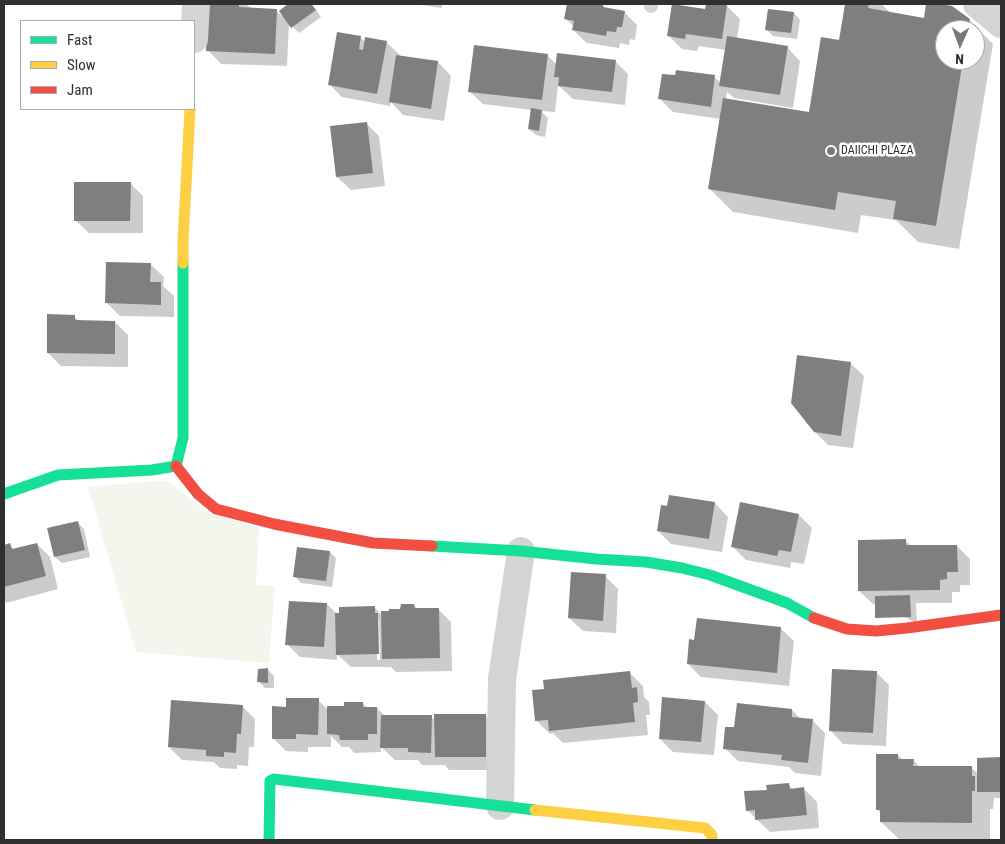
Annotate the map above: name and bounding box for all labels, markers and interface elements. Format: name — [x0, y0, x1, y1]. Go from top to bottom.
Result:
legend — [20, 20, 195, 110]
north arrow — [935, 20, 985, 70]
text: Fast — [67, 31, 92, 49]
text: N — [955, 51, 964, 67]
text: Slow — [67, 56, 96, 74]
text: Jam — [67, 81, 93, 99]
place label: DAIICHI PLAZA — [841, 144, 913, 158]
marker: DAIICHI PLAZA — [825, 145, 837, 157]

